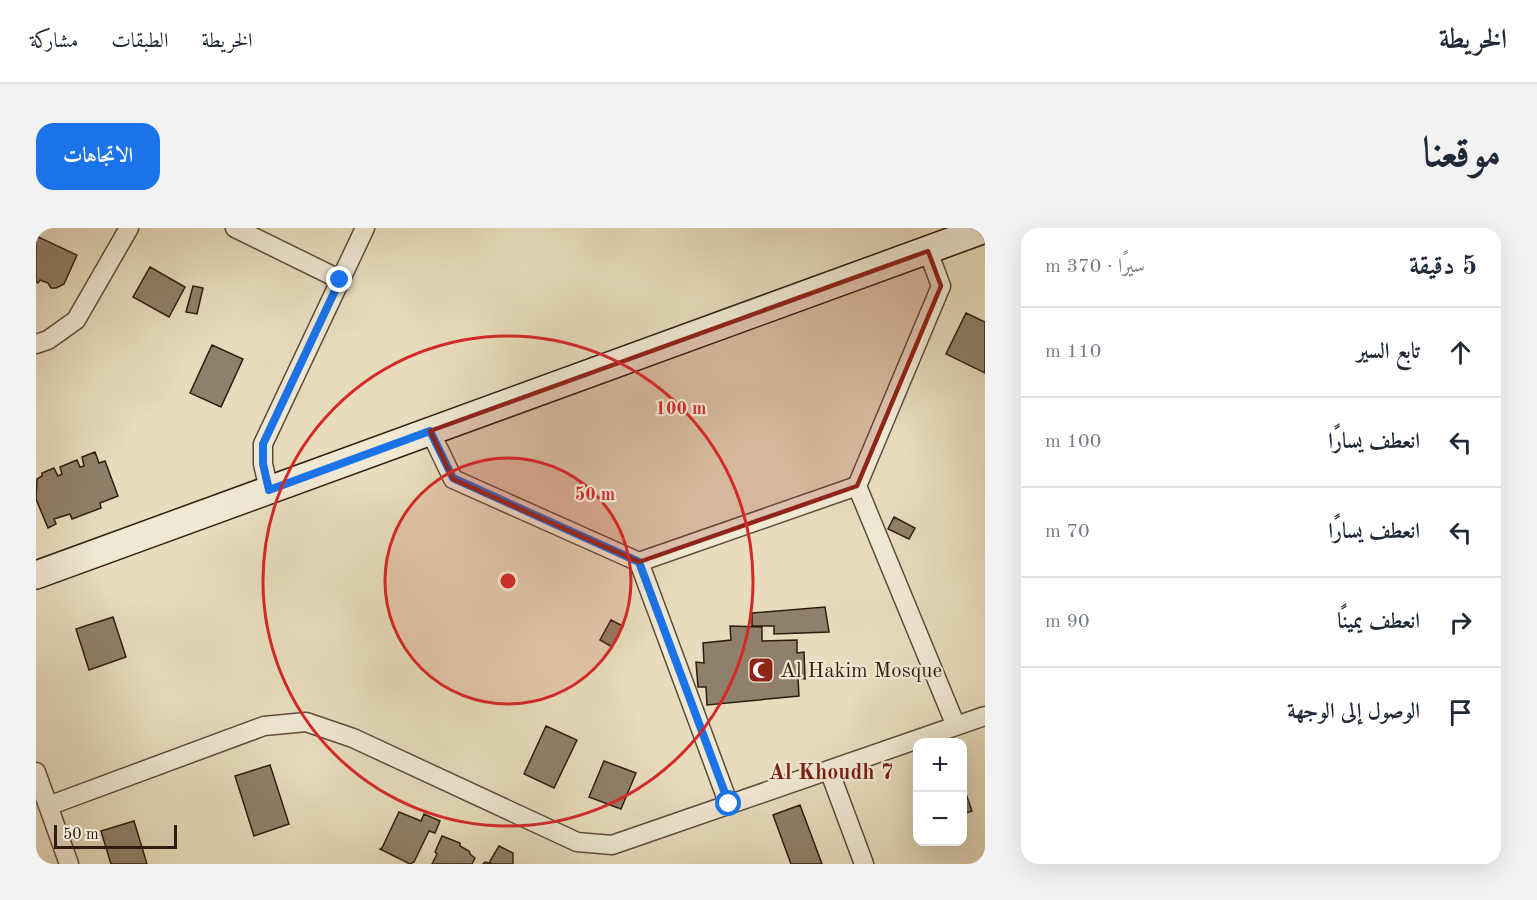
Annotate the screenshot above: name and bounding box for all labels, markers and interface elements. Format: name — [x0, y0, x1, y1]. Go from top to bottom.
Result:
text: الخريطة — [1439, 27, 1507, 55]
text: مشاركة — [30, 31, 78, 52]
text: الطبقات — [111, 31, 168, 52]
text: الخريطة — [201, 31, 253, 52]
button: الاتجاهات — [36, 123, 160, 190]
text: موقعنا — [1423, 134, 1501, 176]
text: 5 دقيقة — [1409, 254, 1477, 280]
text: سيرًا · 370 m — [1045, 257, 1145, 277]
route end — [326, 266, 352, 292]
icon: ahead — [1444, 336, 1477, 369]
text: تابع السير — [1356, 341, 1420, 363]
text: 110 m — [1045, 342, 1101, 362]
text: 100 m — [656, 400, 706, 418]
icon: left — [1444, 426, 1477, 459]
text: انعطف يسارًا — [1328, 431, 1420, 453]
text: 100 m — [1045, 432, 1101, 452]
text: 50 m — [575, 486, 615, 504]
icon: left — [1444, 516, 1477, 549]
text: انعطف يسارًا — [1328, 521, 1420, 543]
text: 70 m — [1045, 522, 1090, 542]
centre of rings — [498, 571, 518, 591]
icon: right — [1444, 606, 1477, 639]
text: انعطف يمينًا — [1337, 611, 1420, 633]
text: 90 m — [1045, 612, 1090, 632]
mosque icon: Al Hakim Mosque — [746, 655, 776, 685]
place label: Al Hakim Mosque — [780, 661, 942, 682]
icon: arrive — [1444, 696, 1477, 729]
text: الوصول إلى الوجهة — [1287, 701, 1420, 723]
map controls — [913, 738, 967, 846]
button: + — [913, 738, 967, 792]
district label: Al Khoudh 7 — [768, 762, 894, 784]
route start — [715, 790, 741, 816]
button: − — [913, 792, 967, 846]
scale bar — [54, 822, 177, 850]
text: 50 m — [63, 827, 99, 843]

